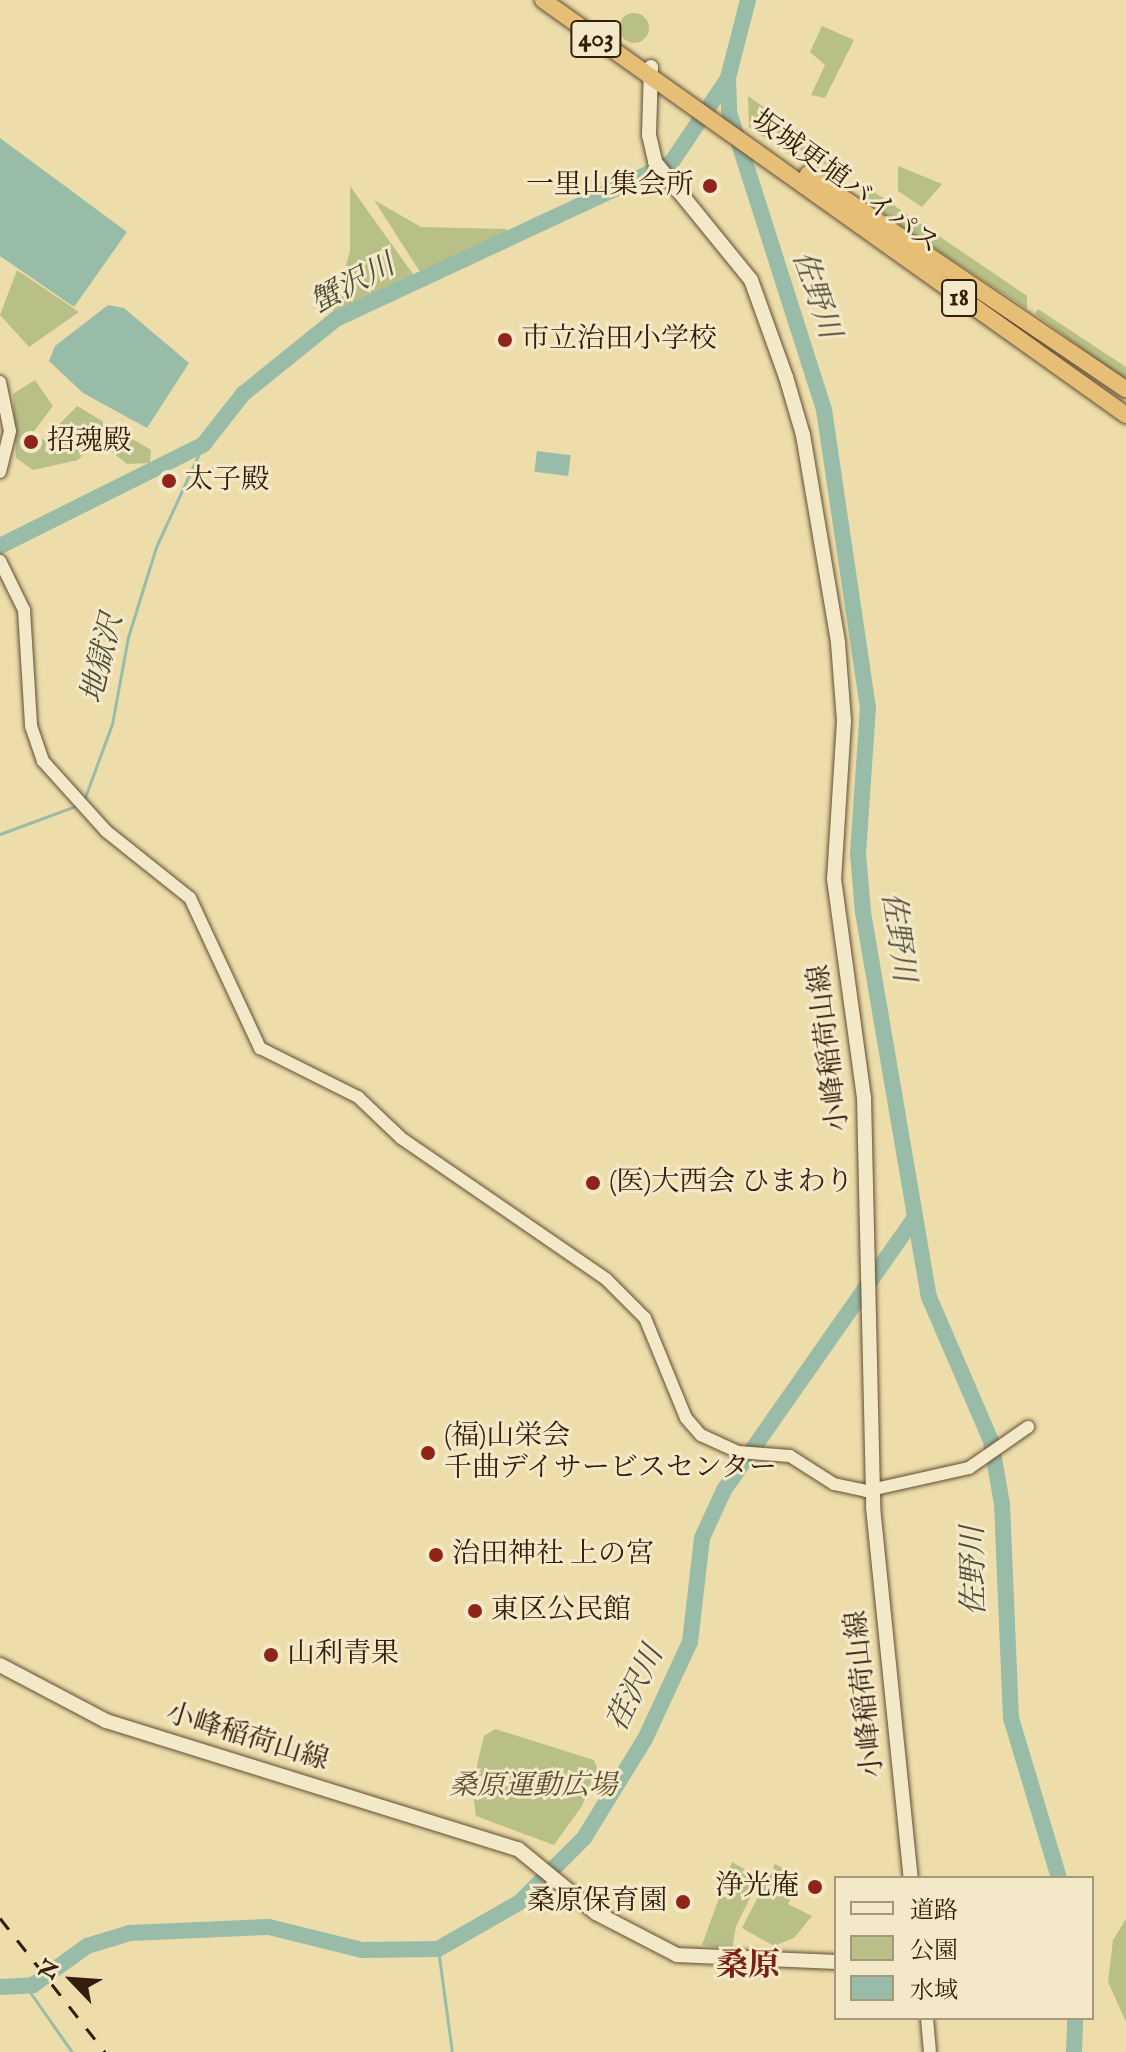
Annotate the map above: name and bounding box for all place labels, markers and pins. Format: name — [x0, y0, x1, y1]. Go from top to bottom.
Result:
place label: 一里山集会所 — [526, 169, 694, 203]
marker: 一里山集会所 — [701, 177, 719, 195]
place label: 市立治田小学校 — [521, 323, 717, 357]
marker: 市立治田小学校 — [496, 331, 514, 349]
place label: 招魂殿 — [47, 425, 131, 459]
marker: 招魂殿 — [22, 433, 40, 451]
place label: 太子殿 — [185, 464, 269, 498]
marker: 太子殿 — [160, 472, 178, 490]
place label: (医)大西会 ひまわり — [609, 1166, 853, 1200]
marker: (医)大西会 ひまわり — [584, 1174, 602, 1192]
place label: (福)山栄会 千曲デイサービスセンター — [444, 1420, 780, 1486]
marker: (福)山栄会 千曲デイサービスセンター — [419, 1444, 437, 1462]
place label: 治田神社 上の宮 — [452, 1538, 654, 1572]
marker: 治田神社 上の宮 — [427, 1546, 445, 1564]
place label: 東区公民館 — [491, 1594, 631, 1628]
marker: 東区公民館 — [466, 1602, 484, 1620]
place label: 山利青果 — [287, 1638, 399, 1672]
marker: 山利青果 — [262, 1646, 280, 1664]
place label: 浄光庵 — [715, 1870, 799, 1904]
marker: 浄光庵 — [806, 1878, 824, 1896]
place label: 桑原保育園 — [527, 1885, 667, 1919]
marker: 桑原保育園 — [674, 1893, 692, 1911]

